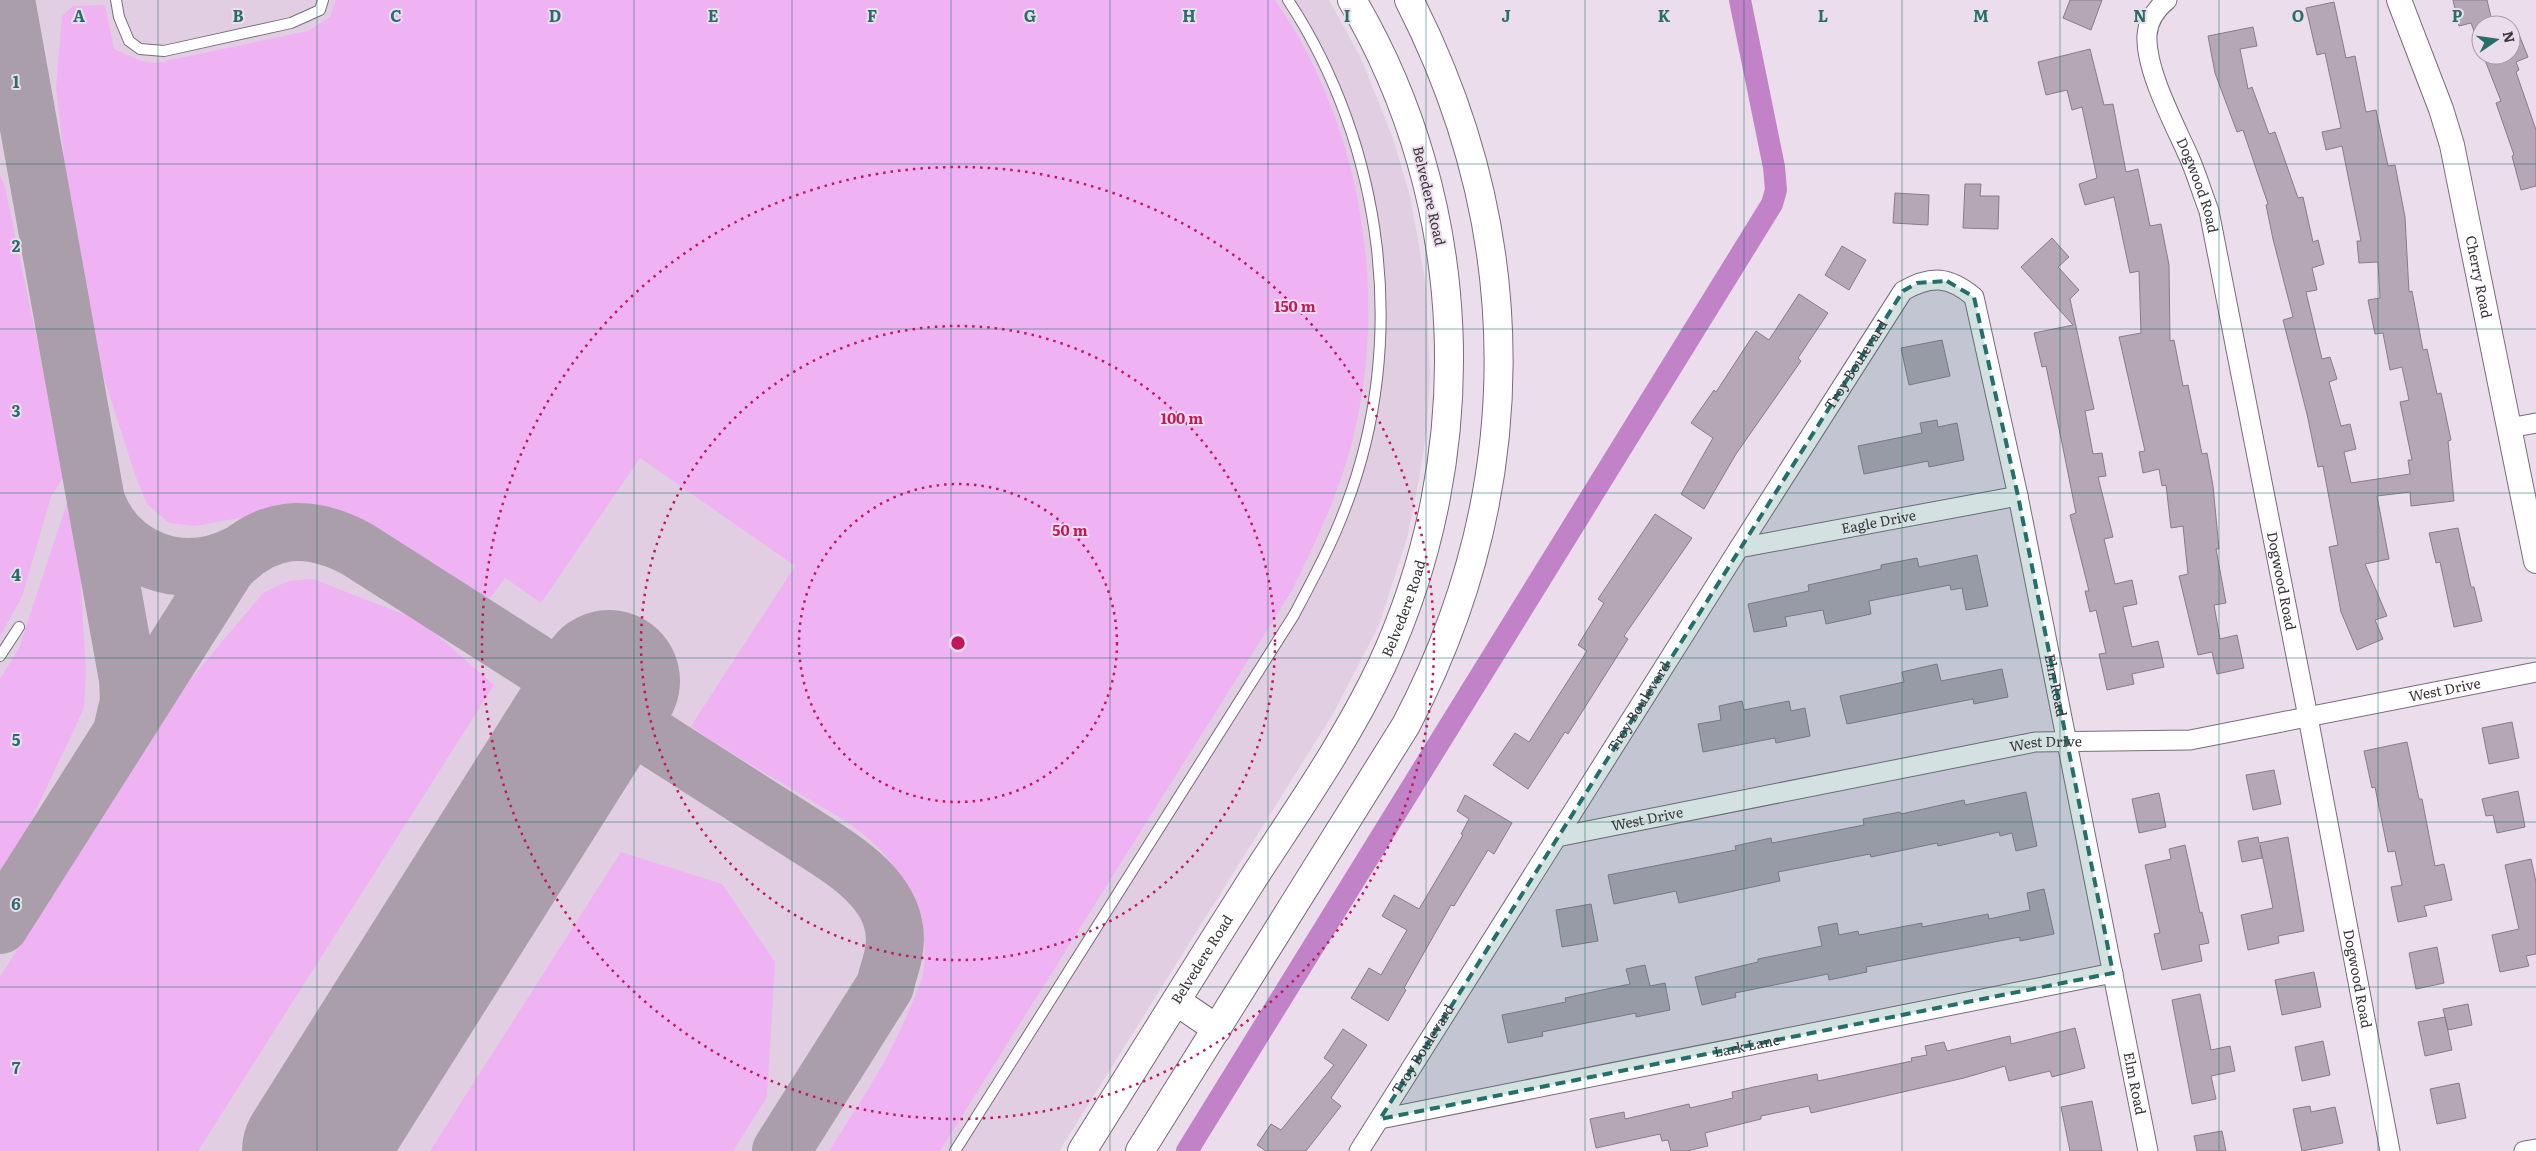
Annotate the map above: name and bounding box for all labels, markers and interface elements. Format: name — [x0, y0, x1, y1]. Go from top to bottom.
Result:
text: A — [73, 3, 85, 27]
text: B — [232, 3, 244, 27]
text: C — [390, 3, 402, 27]
text: D — [549, 3, 561, 27]
text: E — [708, 3, 719, 27]
text: F — [867, 3, 877, 27]
text: G — [1024, 3, 1036, 27]
text: H — [1182, 3, 1196, 27]
text: I — [1344, 3, 1350, 27]
text: J — [1501, 3, 1511, 27]
text: K — [1658, 3, 1671, 27]
text: L — [1818, 3, 1828, 27]
text: M — [1973, 3, 1989, 27]
text: N — [2133, 3, 2147, 27]
text: O — [2292, 3, 2304, 27]
text: P — [2452, 3, 2463, 27]
north arrow — [2471, 15, 2521, 65]
text: N — [2499, 29, 2521, 45]
text: 1 — [13, 69, 20, 93]
street label: Dogwood Road — [2172, 134, 2224, 235]
street label: Belvedere Road — [1409, 144, 1451, 248]
text: 2 — [12, 233, 21, 257]
street label: Cherry Road — [2461, 233, 2498, 320]
text: 150 m — [1274, 294, 1316, 317]
street label: Troy Boulevard — [1819, 315, 1892, 413]
text: 3 — [12, 398, 21, 422]
text: 100 m — [1161, 406, 1203, 429]
street label: Eagle Drive — [1839, 504, 1917, 538]
text: 50 m — [1052, 518, 1088, 541]
street label: Dogwood Road — [2263, 530, 2302, 632]
street label: Belvedere Road — [1376, 557, 1430, 660]
text: 4 — [11, 562, 21, 586]
centre of rings — [949, 634, 967, 652]
street label: Elm Road — [2041, 652, 2073, 719]
street label: Troy Boulevard — [1602, 657, 1674, 756]
street label: West Drive — [2407, 672, 2482, 706]
text: 5 — [12, 727, 21, 751]
street label: West Drive — [2008, 730, 2082, 756]
street label: West Drive — [1609, 801, 1685, 835]
text: 6 — [11, 891, 21, 915]
street label: Belvedere Road — [1165, 910, 1237, 1007]
street label: Dogwood Road — [2339, 927, 2378, 1030]
street label: Troy Boulevard — [1386, 999, 1458, 1098]
street label: Lark Lane — [1712, 1029, 1781, 1061]
street label: Elm Road — [2120, 1050, 2152, 1117]
text: 7 — [12, 1055, 21, 1079]

